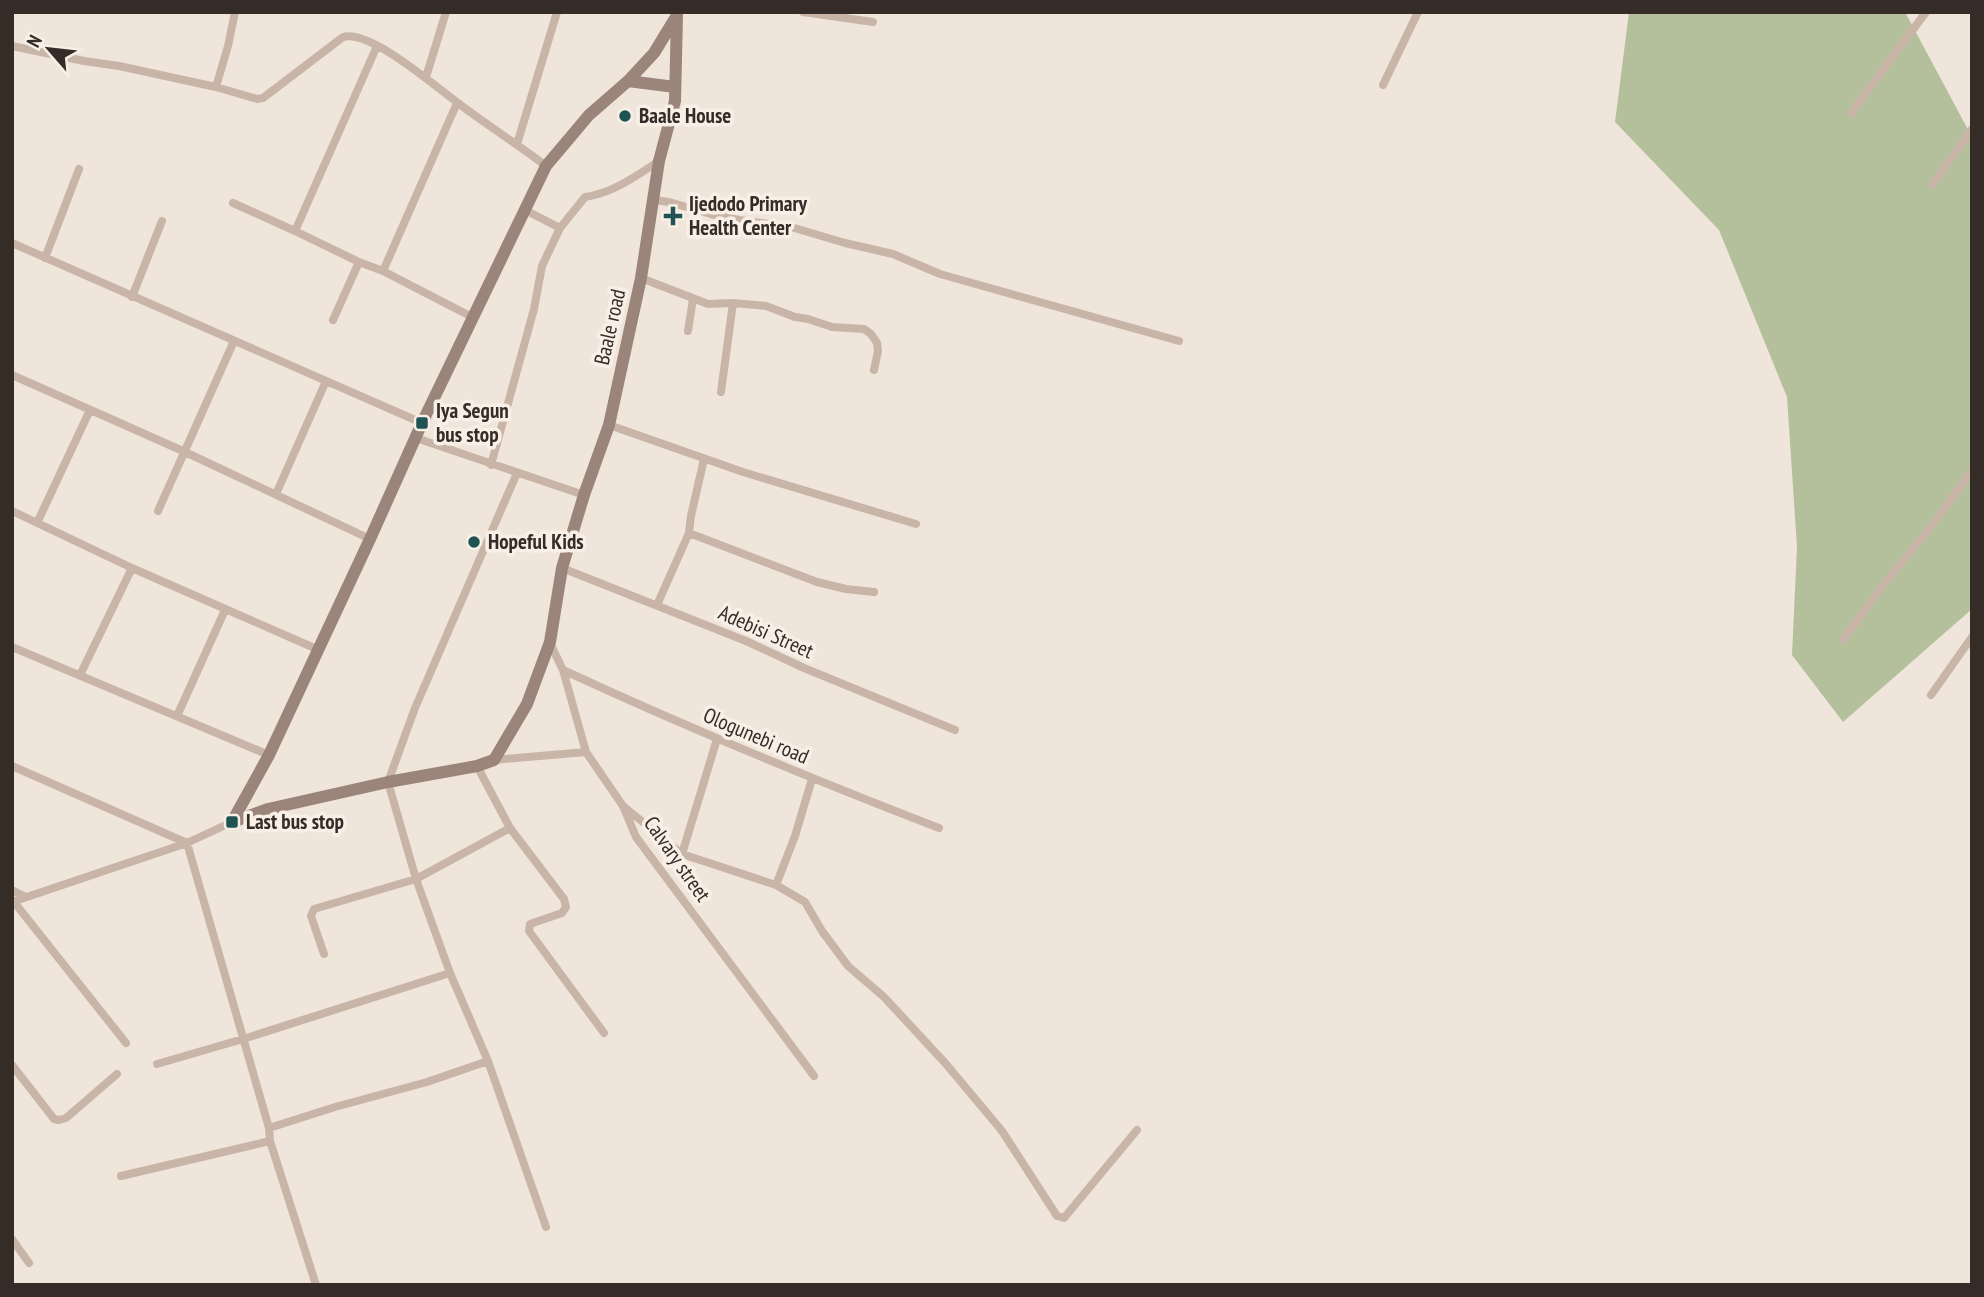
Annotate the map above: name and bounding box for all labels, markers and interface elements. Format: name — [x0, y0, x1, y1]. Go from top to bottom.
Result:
north arrow — [14, 14, 84, 84]
text: N — [21, 31, 47, 51]
place label: Baale House — [639, 102, 731, 129]
marker: Baale House — [617, 108, 633, 124]
place label: Ijedodo Primary Health Center — [689, 190, 808, 241]
marker: Ijedodo Primary Health Center — [663, 206, 683, 226]
street label: Baale road — [588, 286, 631, 367]
place label: Iya Segun bus stop — [436, 397, 509, 448]
marker: Iya Segun bus stop — [414, 415, 430, 431]
place label: Hopeful Kids — [488, 528, 584, 555]
marker: Hopeful Kids — [466, 534, 482, 550]
street label: Adebisi Street — [715, 599, 818, 664]
street label: Ologunebi road — [699, 701, 813, 770]
place label: Last bus stop — [246, 808, 344, 835]
street label: Calvary street — [638, 811, 717, 907]
marker: Last bus stop — [224, 814, 240, 830]

